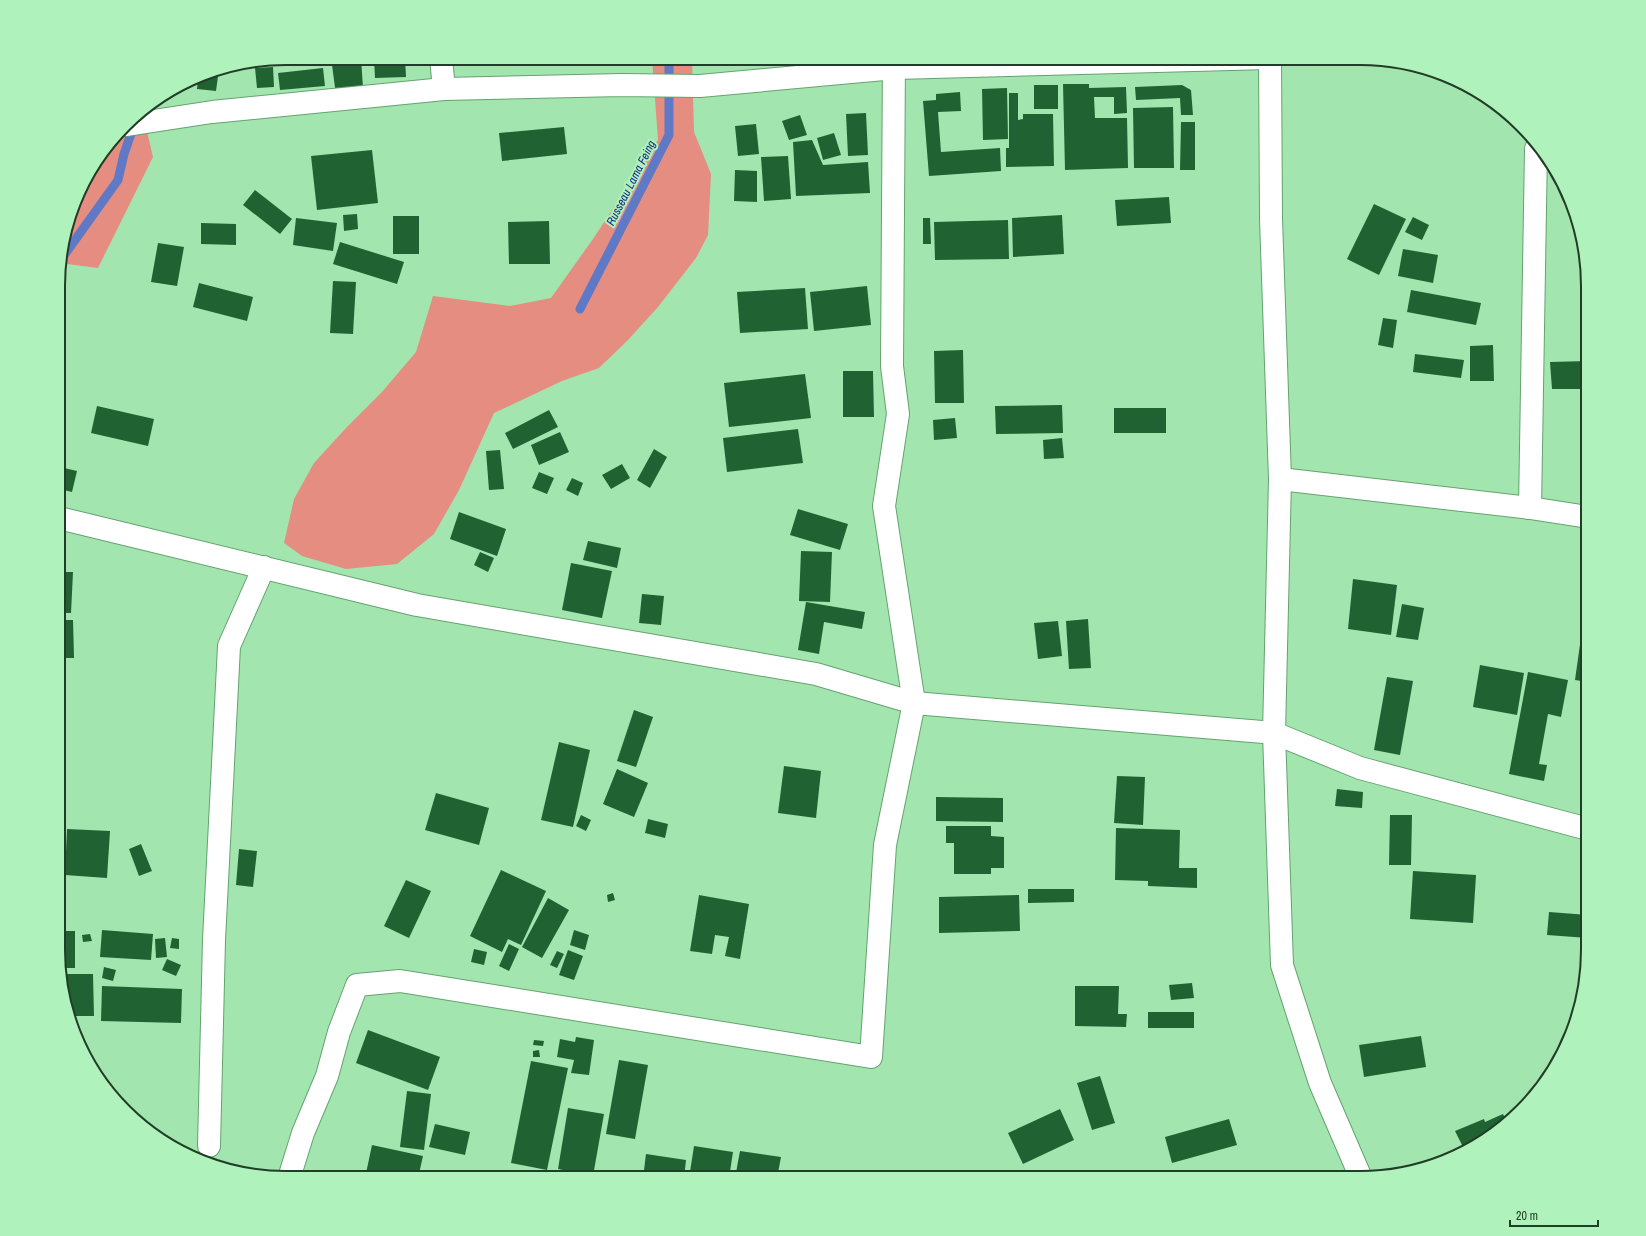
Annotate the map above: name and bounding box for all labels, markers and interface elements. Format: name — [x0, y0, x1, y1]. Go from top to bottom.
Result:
water label: Russeau Lama Feing — [603, 137, 660, 228]
scale bar — [1510, 1202, 1598, 1228]
text: 20 m — [1516, 1208, 1538, 1224]

